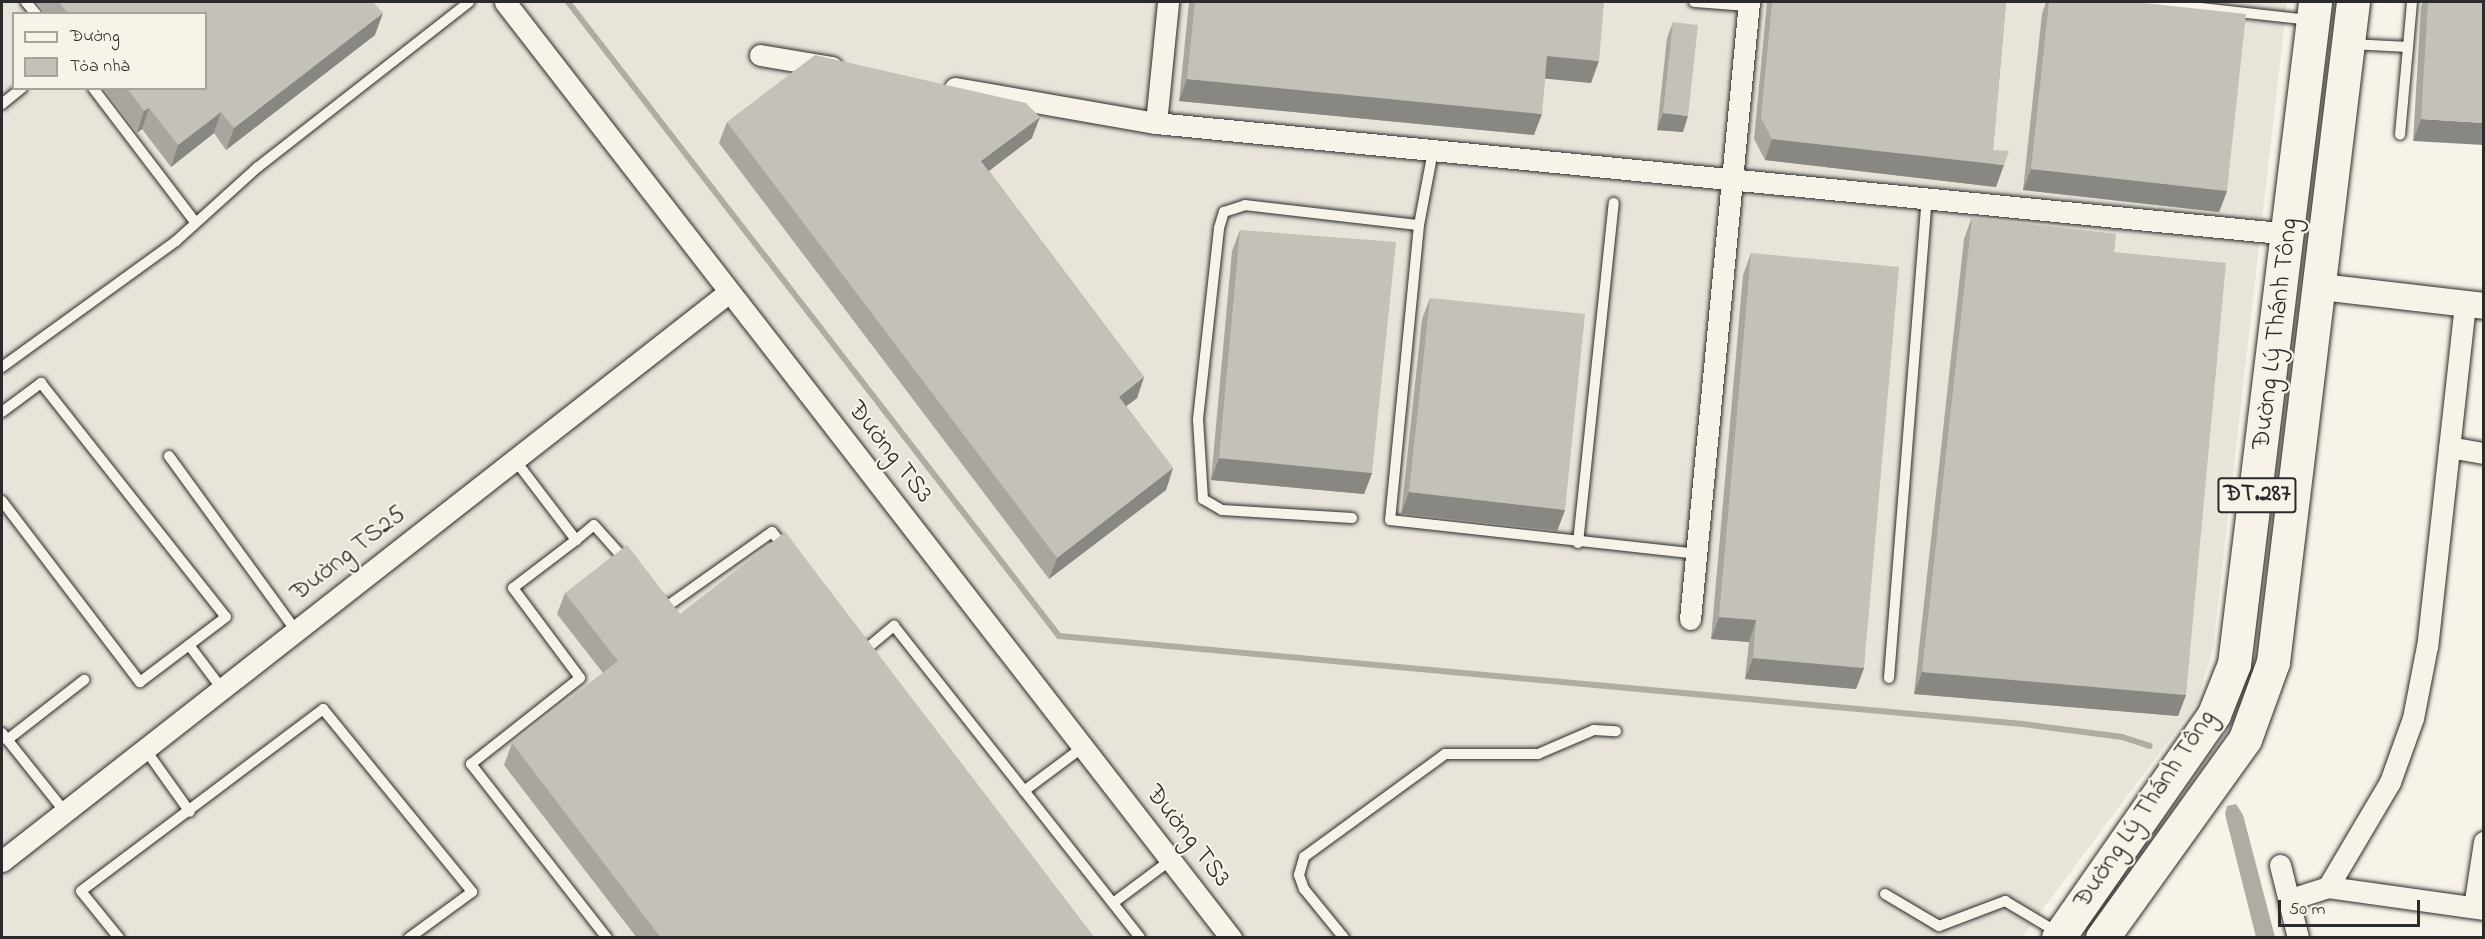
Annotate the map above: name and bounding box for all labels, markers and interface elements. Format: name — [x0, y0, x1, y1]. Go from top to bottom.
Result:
legend — [12, 12, 207, 90]
text: Đường — [70, 24, 120, 50]
text: Tòa nhà — [70, 54, 130, 80]
street label: Đường Lý Thánh Tông — [2247, 216, 2307, 452]
street label: Đường TS3 — [840, 396, 938, 510]
road number: ĐT.287 — [2216, 474, 2298, 516]
street label: Đường TS25 — [285, 500, 413, 610]
street label: Đường Lý Thánh Tông — [2068, 705, 2224, 915]
street label: Đường TS3 — [1138, 780, 1236, 894]
scale bar — [2281, 888, 2424, 926]
text: 50 m — [2289, 897, 2326, 923]

